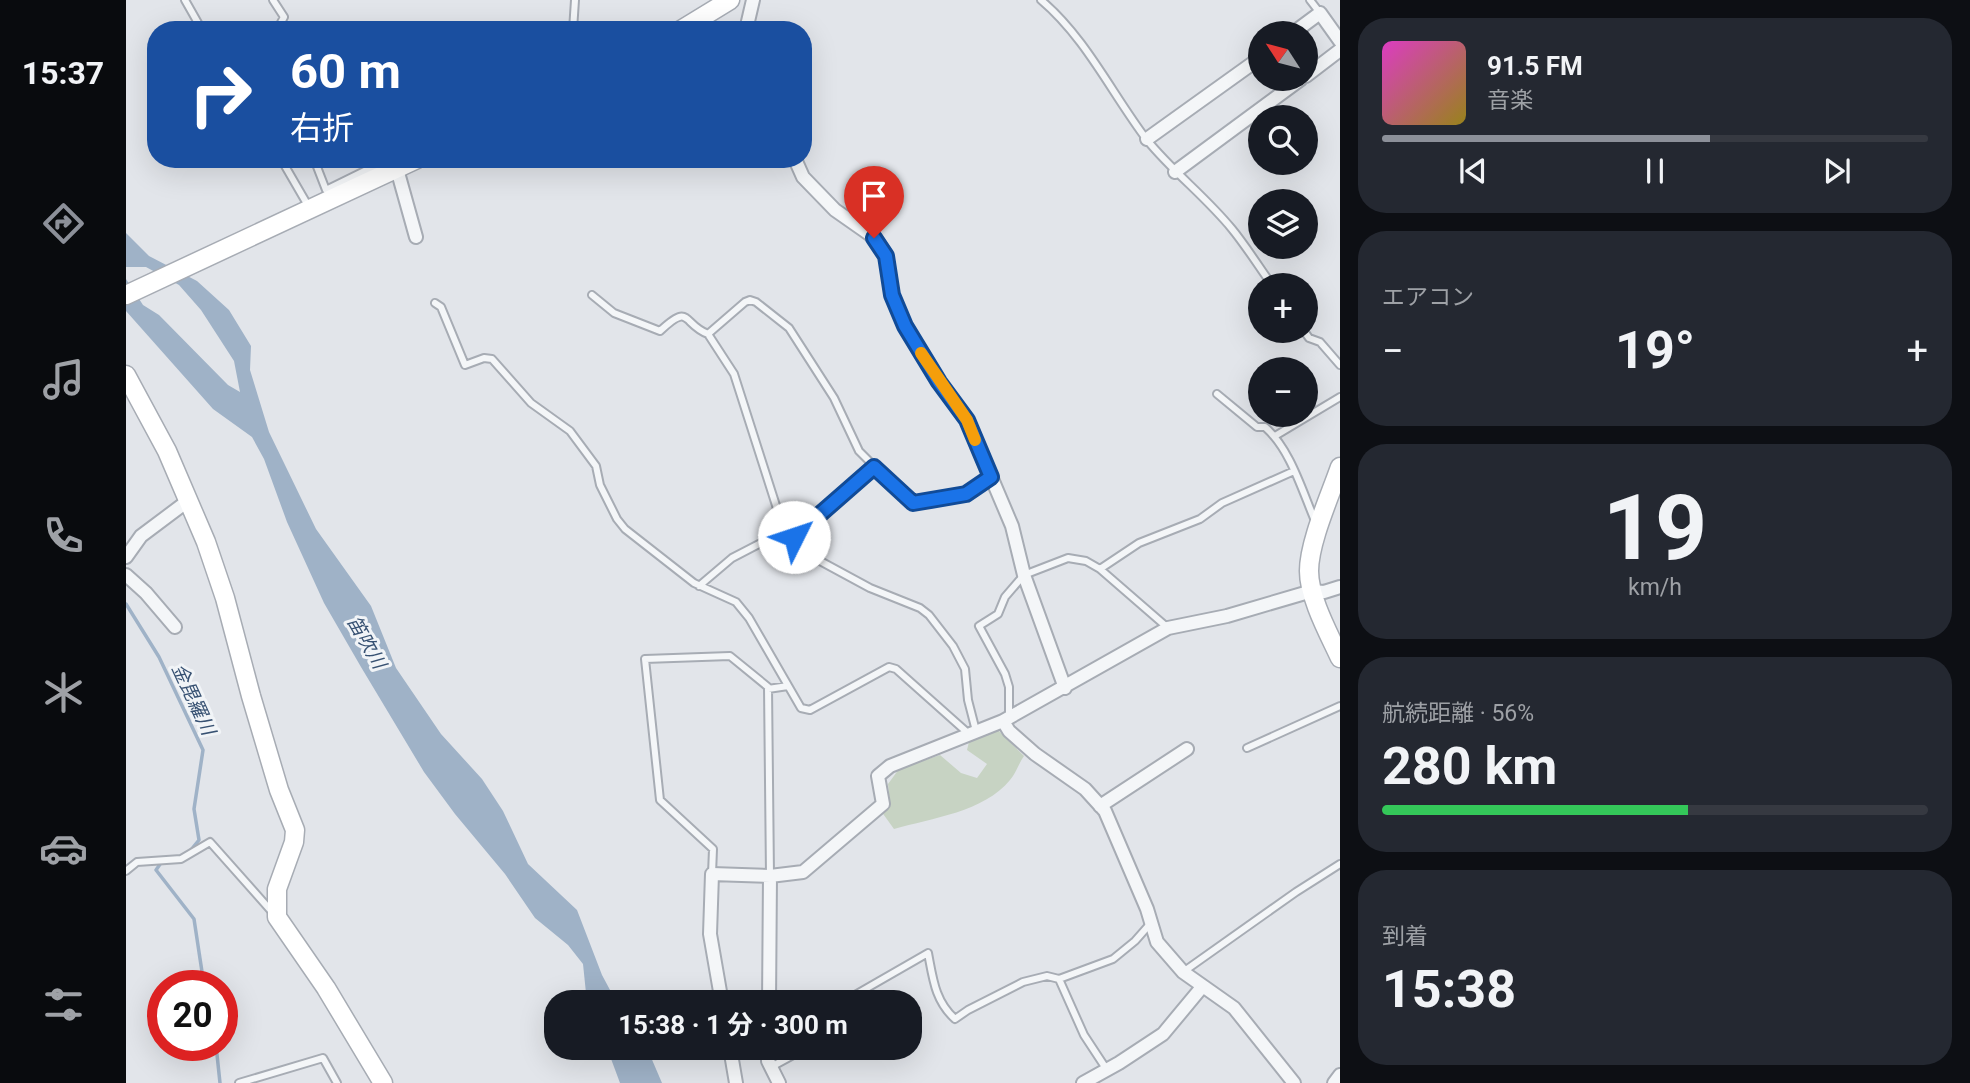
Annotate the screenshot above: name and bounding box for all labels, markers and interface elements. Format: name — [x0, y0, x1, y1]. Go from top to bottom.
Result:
north arrow — [1248, 21, 1318, 91]
map controls — [1248, 21, 1318, 427]
text: 60 m — [290, 43, 401, 100]
icon: right — [175, 49, 266, 140]
text: 91.5 FM — [1487, 51, 1583, 81]
text: 15:37 — [22, 54, 104, 92]
text: 音楽 — [1487, 87, 1533, 114]
button: search — [1248, 105, 1318, 175]
text: 右折 — [290, 109, 354, 147]
icon: previous — [1454, 152, 1492, 190]
icon: pause — [1636, 152, 1674, 190]
icon: next — [1818, 152, 1856, 190]
pin — [844, 166, 904, 238]
icon: arrive — [855, 177, 893, 215]
button: layers — [1248, 189, 1318, 259]
icon: directions — [39, 199, 88, 248]
button: + — [1248, 273, 1318, 343]
text: エアコン — [1382, 284, 1474, 311]
text: 19° — [1615, 320, 1695, 381]
text: − — [1382, 329, 1404, 373]
text: + — [1906, 329, 1928, 373]
icon: music — [39, 355, 88, 404]
button: − — [1248, 357, 1318, 427]
text: 19 — [1603, 475, 1707, 581]
position arrow — [757, 500, 831, 574]
icon: phone — [39, 511, 88, 560]
text: km/h — [1628, 574, 1682, 601]
water label: 笛吹川 — [342, 612, 392, 674]
water label: 金毘羅川 — [167, 660, 221, 740]
icon: climate — [39, 668, 88, 717]
text: 航続距離 · 56% — [1382, 700, 1534, 727]
text: 280 km — [1382, 736, 1557, 797]
icon: car — [39, 824, 88, 873]
text: 到着 — [1382, 923, 1428, 950]
text: 15:38 — [1382, 959, 1516, 1020]
speed limit sign: 20 — [147, 970, 238, 1061]
icon: filters — [39, 980, 88, 1029]
text: 15:38 · 1 分 · 300 m — [618, 1010, 848, 1040]

